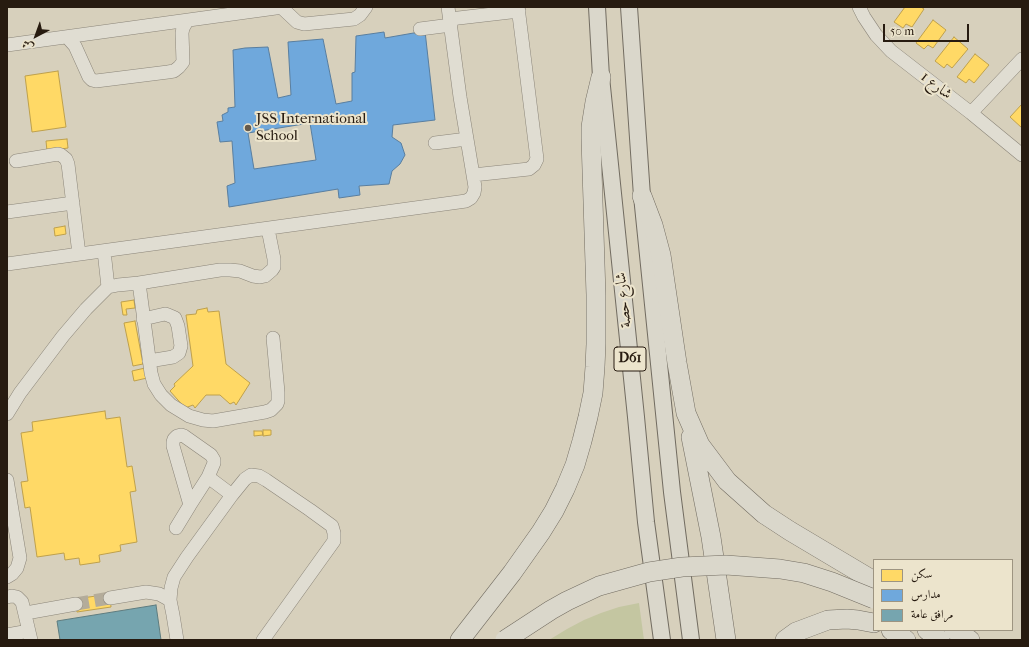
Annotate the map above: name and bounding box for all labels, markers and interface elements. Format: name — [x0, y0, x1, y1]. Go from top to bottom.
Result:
north arrow — [16, 16, 56, 56]
scale bar — [885, 16, 971, 42]
text: 50 m — [890, 24, 914, 38]
text: ش — [19, 37, 36, 54]
street label: شارع 1 — [917, 68, 955, 104]
place label: JSS International School — [256, 110, 366, 145]
marker: JSS International School — [243, 123, 253, 133]
street label: شارع حصة — [612, 271, 636, 329]
road number: D61 — [614, 347, 646, 371]
legend — [873, 559, 1013, 631]
text: سكن — [911, 567, 932, 581]
text: مدارس — [911, 587, 941, 601]
text: مرافق عامة — [911, 607, 953, 621]

